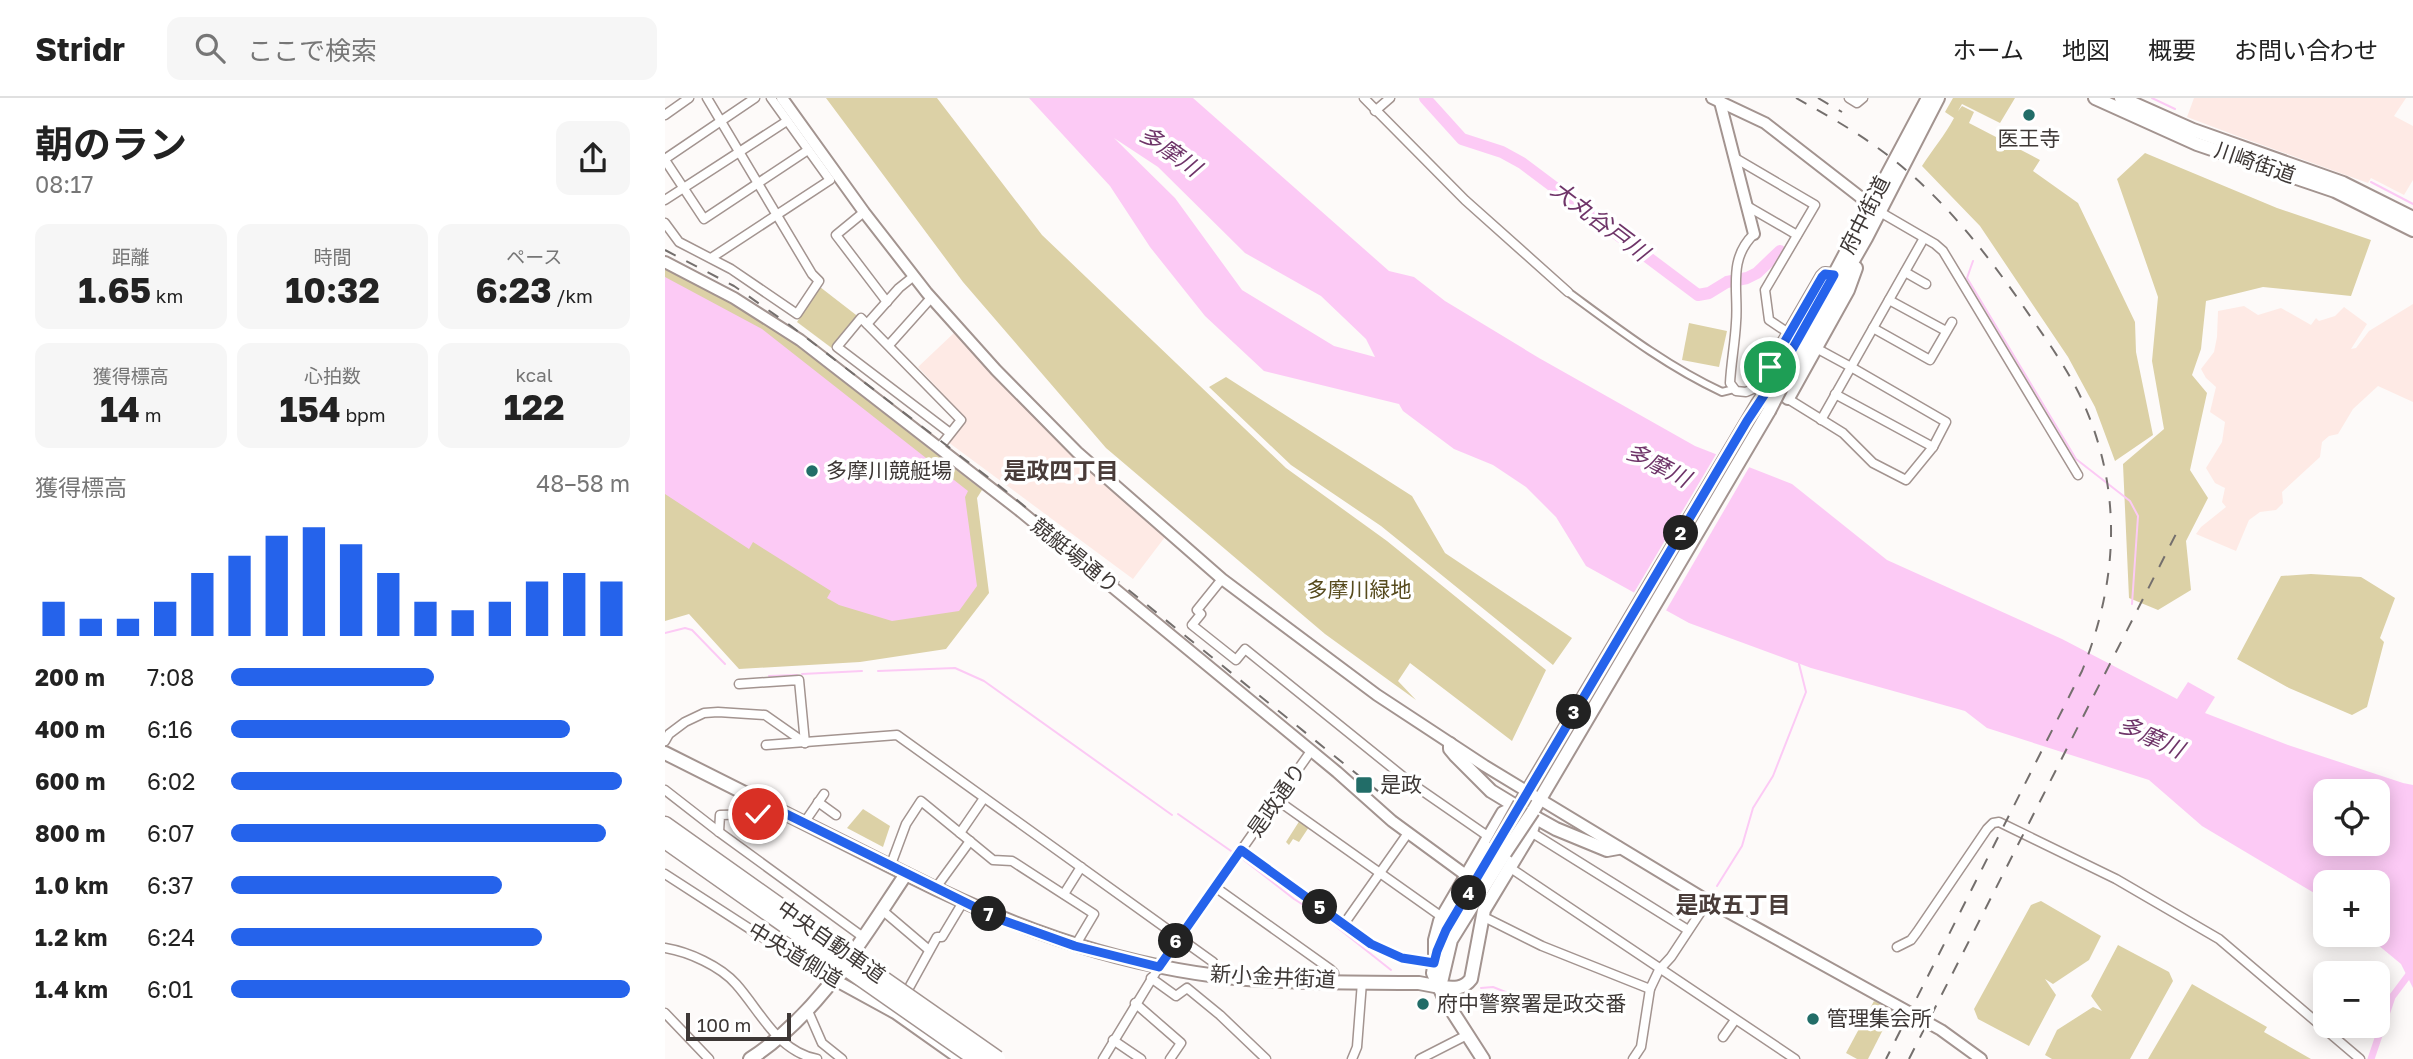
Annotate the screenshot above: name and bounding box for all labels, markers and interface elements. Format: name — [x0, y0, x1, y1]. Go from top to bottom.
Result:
search box — [167, 17, 657, 80]
text: Stridr — [35, 29, 125, 68]
icon: search — [191, 29, 229, 67]
text: ここで検索 — [247, 35, 377, 66]
text: ホーム — [1953, 35, 2024, 64]
text: 地図 — [2062, 35, 2110, 64]
text: 概要 — [2148, 35, 2196, 64]
text: お問い合わせ — [2234, 35, 2378, 64]
marker: 医王寺 — [2021, 107, 2037, 123]
water label: 多摩川 — [1134, 119, 1209, 183]
text: 朝のラン — [35, 121, 187, 166]
button: share — [556, 121, 630, 195]
place label: 医王寺 — [1998, 125, 2061, 151]
street label: 川崎街道 — [2211, 136, 2299, 188]
text: 08:17 — [35, 170, 94, 198]
street label: 府中街道 — [1833, 171, 1895, 258]
water label: 大丸谷戸川 — [1546, 174, 1657, 268]
text: 距離 — [112, 245, 150, 268]
text: 時間 — [313, 245, 352, 268]
text: ペース — [506, 245, 562, 268]
text: 1.65 — [78, 269, 151, 311]
text: 10:32 — [285, 269, 380, 311]
text: 6:23 — [475, 269, 552, 311]
text: km — [151, 284, 183, 307]
text: /km — [552, 284, 593, 307]
pin — [1740, 337, 1800, 397]
icon: arrive — [1751, 348, 1789, 386]
text: kcal — [515, 363, 553, 386]
text: 獲得標高 — [93, 364, 169, 387]
text: 心拍数 — [304, 364, 361, 387]
text: 122 — [504, 386, 565, 428]
text: 14 — [100, 388, 140, 430]
text: 154 — [279, 388, 341, 430]
text: m — [140, 403, 162, 426]
text: bpm — [341, 403, 386, 426]
water label: 多摩川 — [1621, 436, 1698, 494]
district label: 是政四丁目 — [1004, 456, 1119, 484]
place label: 多摩川競艇場 — [826, 457, 952, 483]
marker: 多摩川競艇場 — [804, 463, 820, 479]
text: 48–58 m — [536, 469, 630, 497]
text: 獲得標高 — [35, 473, 127, 501]
street label: 競艇場通り — [1027, 512, 1125, 598]
pin: 2 — [1663, 516, 1699, 550]
text: 2 — [1675, 521, 1686, 544]
park label: 多摩川緑地 — [1307, 576, 1412, 602]
text: 200 m — [35, 663, 105, 691]
text: 7:08 — [147, 663, 194, 691]
pin: 3 — [1557, 694, 1591, 730]
text: 3 — [1568, 700, 1579, 723]
water label: 多摩川 — [2114, 709, 2191, 764]
text: 400 m — [35, 715, 105, 743]
text: 6:16 — [147, 715, 193, 743]
street label: 是政通り — [1241, 758, 1311, 841]
text: 600 m — [35, 767, 105, 795]
text: 6:02 — [147, 767, 195, 795]
place label: 是政 — [1380, 771, 1422, 797]
marker: 是政 — [1354, 775, 1374, 795]
map controls — [2313, 779, 2390, 1038]
button: locate — [2313, 779, 2390, 856]
pin — [728, 784, 788, 844]
icon: check — [739, 795, 777, 833]
text: 800 m — [35, 819, 106, 847]
text: 6:07 — [147, 819, 194, 847]
button: + — [2313, 870, 2390, 947]
text: 1.0 km — [35, 871, 108, 899]
text: 6:37 — [147, 871, 193, 899]
pin: 4 — [1451, 876, 1487, 910]
text: 4 — [1463, 881, 1474, 904]
pin: 5 — [1303, 890, 1337, 924]
district label: 是政五丁目 — [1676, 890, 1791, 918]
street label: 中央自動車道 — [773, 894, 891, 988]
text: 5 — [1314, 895, 1325, 918]
pin: 7 — [971, 896, 1007, 932]
text: 7 — [983, 902, 994, 925]
street label: 中央道側道 — [744, 916, 847, 992]
text: 1.2 km — [35, 923, 107, 951]
text: 6:24 — [147, 923, 195, 951]
pin: 6 — [1159, 924, 1193, 958]
text: 6 — [1169, 929, 1182, 952]
street label: 新小金井街道 — [1209, 960, 1337, 992]
button: − — [2313, 961, 2390, 1038]
text: 1.4 km — [35, 975, 108, 1003]
text: 6:01 — [147, 975, 193, 1003]
place label: 府中警察署是政交番 — [1437, 990, 1626, 1016]
marker: 府中警察署是政交番 — [1415, 996, 1431, 1012]
place label: 管理集会所 — [1827, 1005, 1932, 1031]
scale bar — [686, 1010, 791, 1042]
marker: 管理集会所 — [1805, 1011, 1821, 1027]
text: 100 m — [697, 1013, 751, 1036]

